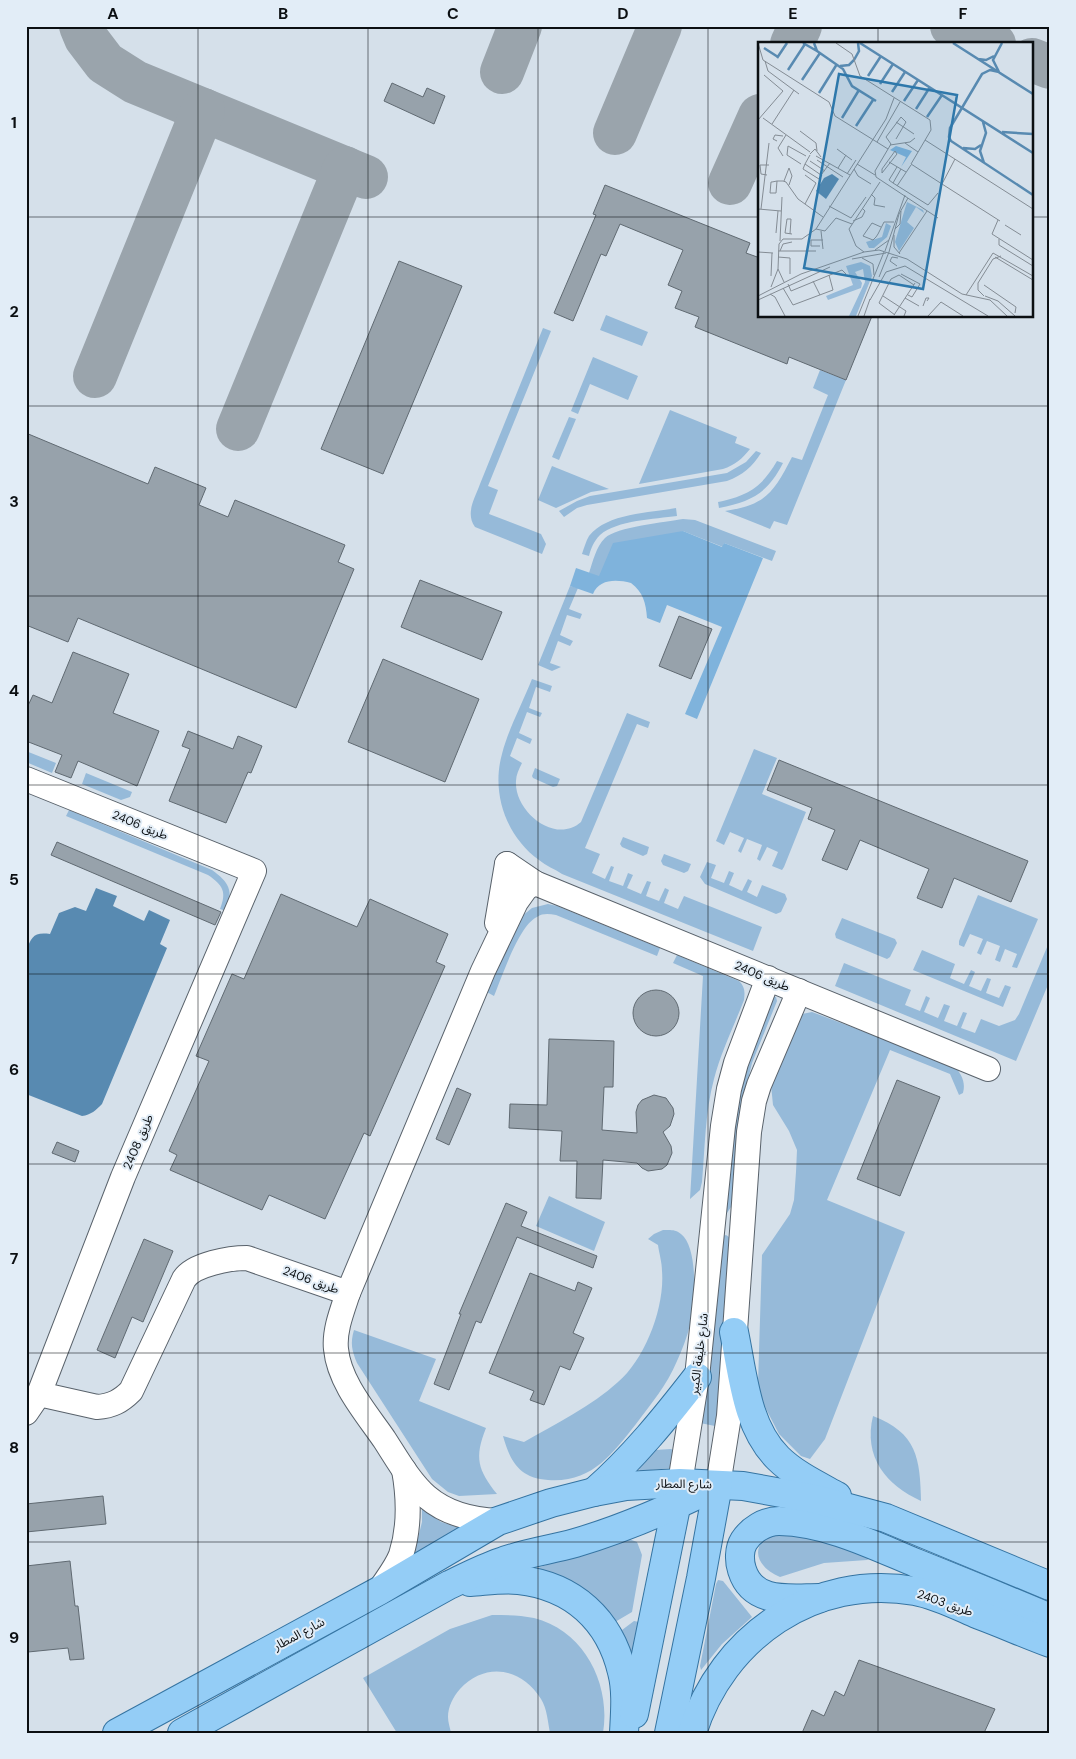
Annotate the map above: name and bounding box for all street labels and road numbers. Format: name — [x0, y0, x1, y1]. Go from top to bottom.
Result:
street label: طريق 2406 — [110, 807, 170, 843]
street label: طريق 2406 — [732, 957, 792, 995]
street label: طريق 2408 — [119, 1112, 157, 1172]
street label: طريق 2406 — [281, 1262, 341, 1298]
street label: شارع خليفة الكبير — [686, 1312, 713, 1397]
street label: شارع المطار — [655, 1475, 712, 1493]
street label: طريق 2403 — [915, 1586, 975, 1620]
street label: شارع المطار — [270, 1614, 328, 1656]

